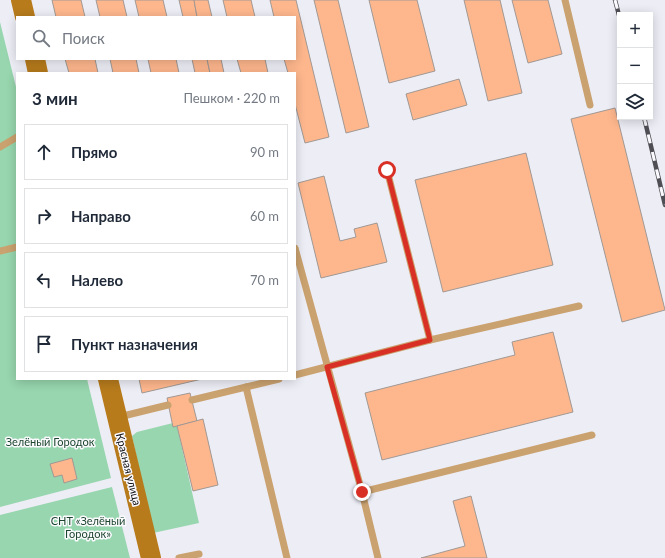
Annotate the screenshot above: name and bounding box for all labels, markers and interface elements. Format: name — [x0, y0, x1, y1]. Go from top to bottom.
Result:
map controls — [617, 12, 653, 120]
button: + — [617, 12, 653, 48]
search box — [16, 16, 296, 60]
icon: search — [30, 27, 52, 49]
text: Поиск — [62, 29, 105, 47]
button: − — [617, 48, 653, 84]
button: layers — [617, 84, 653, 120]
text: 3 мин — [32, 88, 78, 109]
text: Пешком · 220 m — [183, 90, 280, 106]
icon: ahead — [33, 141, 55, 163]
text: Прямо — [71, 143, 117, 161]
text: 90 m — [250, 144, 279, 160]
route start — [378, 161, 396, 179]
icon: right — [33, 205, 55, 227]
text: Направо — [71, 207, 131, 225]
text: 60 m — [250, 208, 279, 224]
icon: left — [33, 269, 55, 291]
text: Налево — [71, 271, 123, 289]
text: 70 m — [250, 272, 279, 288]
icon: arrive — [33, 333, 55, 355]
text: Пункт назначения — [71, 335, 198, 353]
street label: Красная улица — [114, 431, 144, 507]
park label: Зелёный Городок — [6, 435, 95, 448]
route end — [353, 483, 371, 501]
park label: СНТ «Зелёный Городок» — [51, 514, 125, 540]

